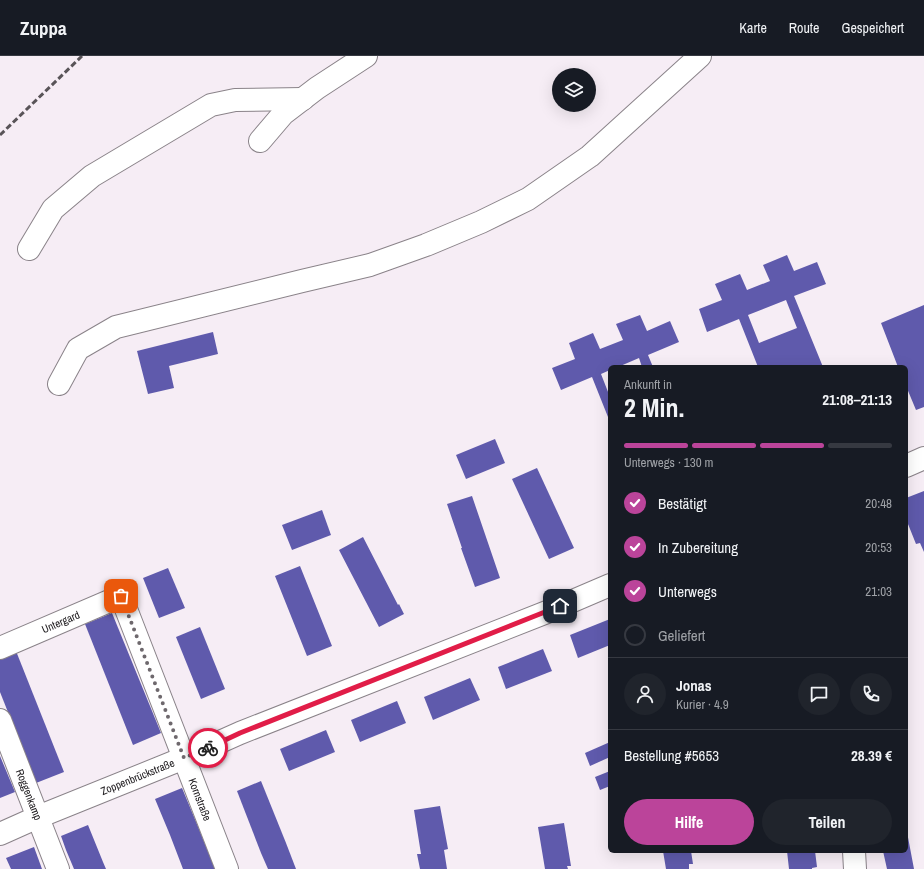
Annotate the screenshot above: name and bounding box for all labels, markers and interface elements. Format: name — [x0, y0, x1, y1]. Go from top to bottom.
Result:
text: Zuppa — [20, 15, 67, 41]
text: Karte — [739, 19, 767, 37]
text: Route — [789, 19, 819, 37]
text: Gespeichert — [841, 19, 904, 37]
map controls — [552, 68, 596, 112]
button: layers — [552, 68, 596, 112]
text: Ankunft in — [624, 376, 672, 393]
text: 21:08–21:13 — [822, 389, 892, 410]
text: 2 Min. — [624, 390, 684, 425]
text: Unterwegs · 130 m — [624, 454, 713, 471]
icon: check — [624, 492, 646, 514]
text: Bestätigt — [658, 493, 707, 514]
text: 20:48 — [865, 495, 892, 512]
icon: check — [624, 536, 646, 558]
text: In Zubereitung — [658, 537, 738, 558]
text: 20:53 — [865, 539, 892, 556]
pin — [104, 579, 138, 613]
icon: check — [624, 580, 646, 602]
text: Unterwegs — [658, 581, 717, 602]
text: 21:03 — [865, 583, 892, 600]
icon: bag — [110, 585, 132, 607]
pin — [543, 589, 577, 623]
icon: home — [549, 595, 571, 617]
street label: Untergard — [39, 608, 82, 636]
text: Geliefert — [658, 625, 705, 646]
button: person — [624, 673, 666, 715]
button: chat — [798, 673, 840, 715]
button: phone — [850, 673, 892, 715]
text: Jonas — [676, 675, 712, 696]
text: Kurier · 4.9 — [676, 696, 729, 713]
courier — [188, 728, 228, 768]
icon: bike — [197, 737, 219, 759]
text: Bestellung #5653 — [624, 745, 719, 766]
text: 28.39 € — [851, 745, 892, 766]
street label: Zoppenbrückstraße — [99, 756, 177, 798]
street label: Roggenkamp — [13, 767, 45, 822]
street label: Kornstraße — [185, 776, 215, 823]
button: Hilfe — [624, 799, 754, 845]
button: Teilen — [762, 799, 892, 845]

